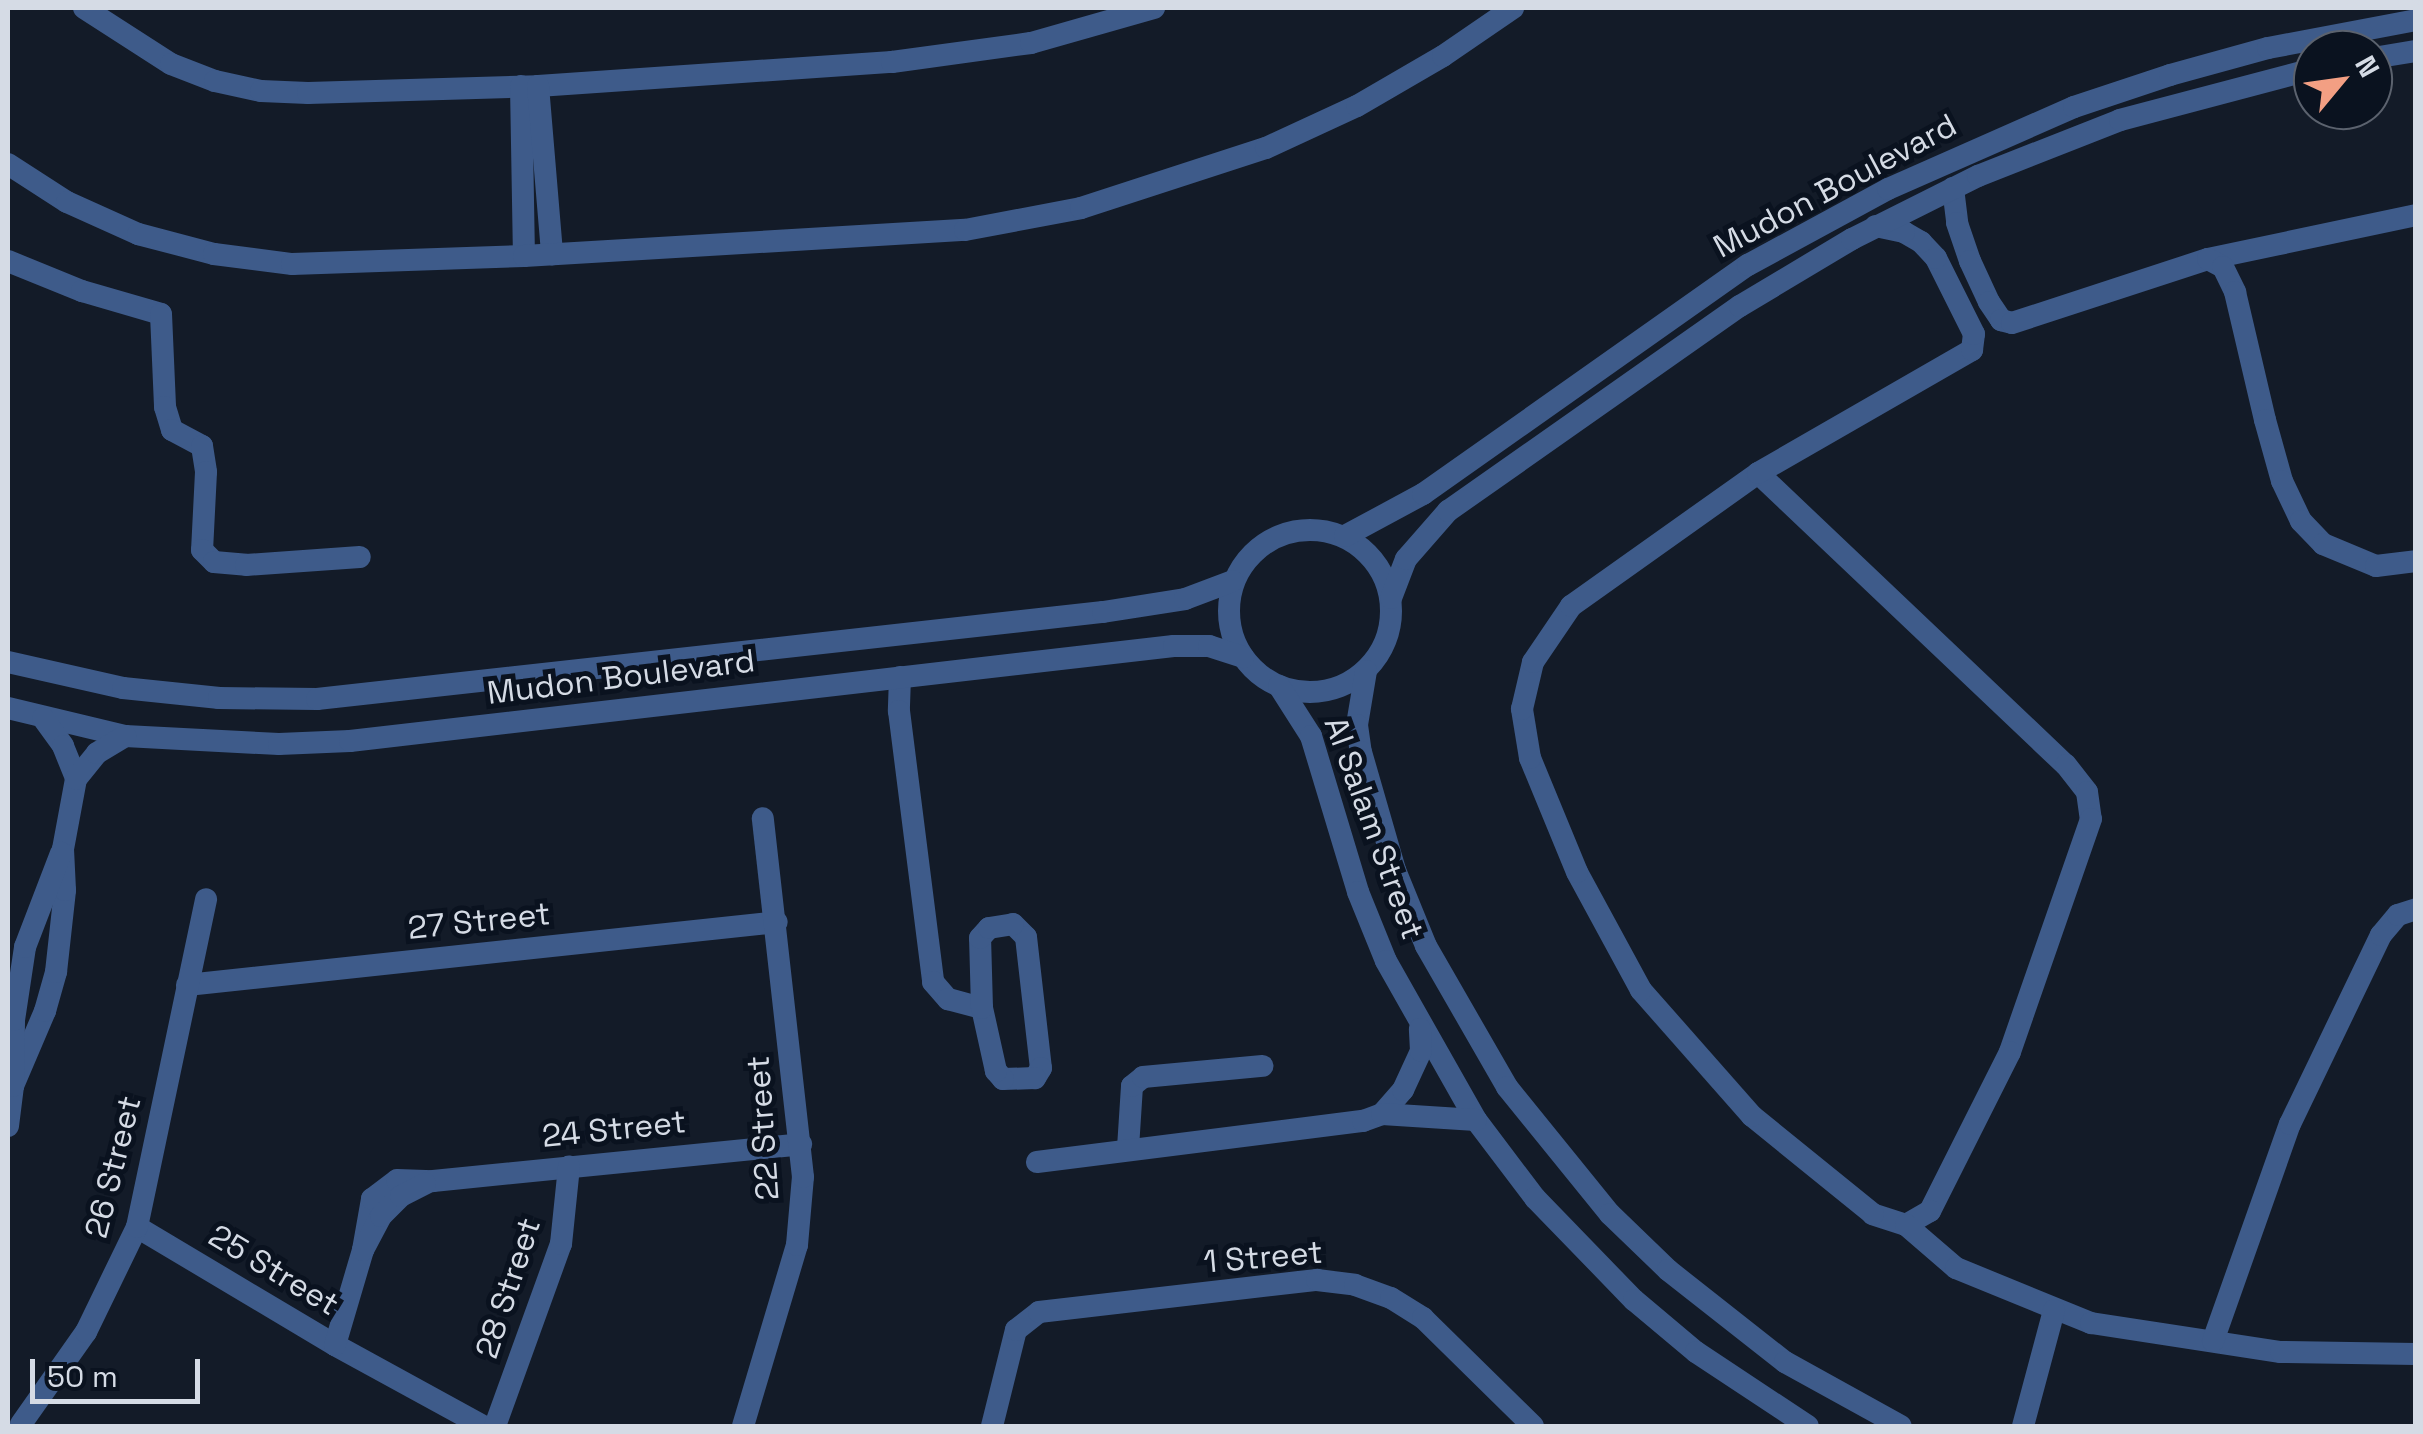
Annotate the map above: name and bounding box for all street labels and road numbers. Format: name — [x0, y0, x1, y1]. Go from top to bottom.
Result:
street label: Mudon Boulevard — [1707, 106, 1963, 266]
street label: Mudon Boulevard — [485, 642, 757, 712]
street label: Al Salam Street — [1316, 711, 1432, 945]
street label: 27 Street — [406, 894, 552, 948]
street label: 22 Street — [739, 1055, 787, 1201]
street label: 26 Street — [77, 1092, 149, 1242]
street label: 24 Street — [540, 1102, 688, 1156]
street label: 28 Street — [467, 1213, 549, 1363]
street label: 25 Street — [202, 1216, 346, 1324]
street label: 1 Street — [1202, 1233, 1324, 1281]

